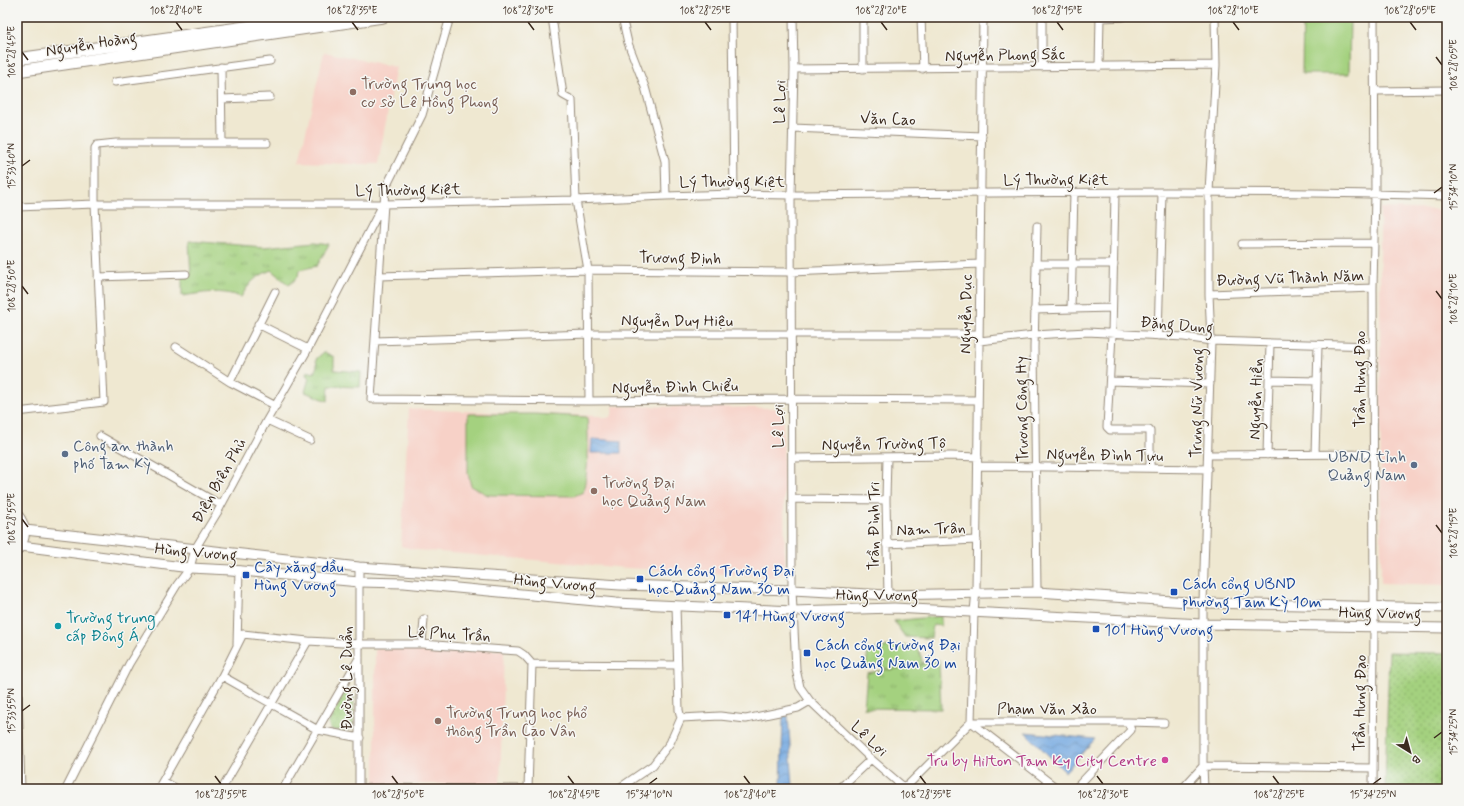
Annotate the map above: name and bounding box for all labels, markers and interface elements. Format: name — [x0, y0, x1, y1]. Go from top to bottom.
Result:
text: 108°28'40"E — [150, 4, 202, 18]
text: 108°28'35"E — [327, 4, 378, 18]
text: 108°28'30"E — [502, 4, 554, 18]
text: 108°28'25"E — [679, 4, 731, 18]
text: 108°28'20"E — [855, 4, 907, 18]
text: 108°28'15"E — [1032, 4, 1083, 18]
text: 108°28'10"E — [1207, 4, 1259, 18]
text: 108°28'05"E — [1384, 4, 1436, 18]
text: 108°28'45"E — [5, 26, 19, 78]
street label: Nguyễn Hoàng — [44, 27, 139, 63]
text: 108°28'05"E — [1447, 39, 1461, 91]
street label: Nguyễn Phong Sắc — [945, 44, 1066, 68]
place label: Trường Trung học cơ sở Lê Hồng Phong — [361, 74, 499, 114]
street label: Lê Lợi — [770, 80, 791, 124]
marker: Trường Trung học cơ sở Lê Hồng Phong — [348, 87, 358, 97]
street label: Văn Cao — [860, 108, 916, 131]
text: 15°33'40"N — [5, 143, 19, 189]
text: 15°34'10"N — [1447, 163, 1461, 210]
street label: Lý Thường Kiệt — [1003, 170, 1109, 192]
street label: Lý Thường Kiệt — [679, 172, 785, 194]
street label: Lý Thường Kiệt — [355, 179, 462, 203]
street label: Trương Định — [639, 247, 721, 271]
text: 108°28'50"E — [5, 260, 19, 312]
street label: Đường Vũ Thành Năm — [1216, 265, 1364, 293]
street label: Nguyễn Dục — [955, 273, 979, 354]
text: 108°28'10"E — [1447, 273, 1461, 325]
street label: Nguyễn Duy Hiệu — [621, 311, 733, 333]
street label: Đặng Dung — [1139, 312, 1214, 340]
street label: Trần Hưng Đạo — [1350, 330, 1372, 427]
street label: Trưng Nữ Vương — [1186, 348, 1210, 458]
street label: Trương Công Hy — [1011, 356, 1035, 462]
street label: Nguyễn Hiền — [1245, 358, 1269, 440]
street label: Nguyễn Đình Chiểu — [612, 376, 738, 400]
street label: Lê Lợi — [768, 404, 789, 448]
street label: Nguyễn Trường Tộ — [822, 433, 946, 457]
street label: Điện Biên Phủ — [187, 434, 251, 527]
place label: Công an thành phố Tam Kỳ — [73, 436, 174, 475]
street label: Nguyễn Đình Tựu — [1046, 444, 1164, 468]
place label: UBND tỉnh Quảng Nam — [1328, 447, 1406, 487]
marker: Công an thành phố Tam Kỳ — [60, 449, 70, 459]
marker: UBND tỉnh Quảng Nam — [1409, 460, 1419, 470]
place label: Trường Đại học Quảng Nam — [602, 473, 706, 513]
street label: Trần Đình Tri — [864, 481, 885, 570]
marker: Trường Đại học Quảng Nam — [589, 486, 599, 496]
text: 108°28'55"E — [5, 493, 19, 545]
text: 108°28'15"E — [1447, 507, 1461, 558]
street label: Nam Trân — [896, 518, 966, 541]
street label: Hùng Vương — [154, 538, 238, 568]
place label: Cây xăng dầu Hùng Vương — [254, 557, 344, 597]
place label: Cách cổng Trường Đại học Quảng Nam 30 m — [648, 561, 795, 601]
street label: Hùng Vương — [513, 569, 597, 599]
marker: Cây xăng dầu Hùng Vương — [241, 570, 251, 580]
marker: Cách cổng Trường Đại học Quảng Nam 30 m — [635, 574, 645, 584]
place label: Cách cổng UBND phường Tam Kỳ 10m — [1182, 574, 1322, 614]
street label: Hùng Vương — [836, 585, 918, 607]
marker: Cách cổng UBND phường Tam Kỳ 10m — [1169, 587, 1179, 597]
street label: Hùng Vương — [1338, 602, 1421, 626]
place label: 141 Hùng Vương — [735, 606, 845, 628]
place label: Trường trung cấp Đông Á — [66, 608, 156, 648]
marker: 141 Hùng Vương — [722, 610, 732, 620]
place label: 101 Hùng Vương — [1104, 620, 1213, 642]
marker: Trường trung cấp Đông Á — [53, 621, 63, 631]
street label: Lê Phụ Trần — [407, 622, 491, 647]
marker: 101 Hùng Vương — [1091, 624, 1101, 634]
street label: Đường Lê Duẩn — [337, 626, 359, 730]
place label: Cách cổng trường Đại học Quảng Nam 30 m — [815, 635, 961, 675]
marker: Cách cổng trường Đại học Quảng Nam 30 m — [802, 648, 812, 658]
street label: Trần Hưng Đạo — [1349, 654, 1373, 752]
text: 15°33'55"N — [5, 688, 19, 734]
street label: Phạm Văn Xảo — [997, 699, 1097, 720]
place label: Trường Trung học phổ thông Trần Cao Vân — [446, 703, 587, 743]
text: 15°34'25"N — [1447, 708, 1461, 755]
marker: Trường Trung học phổ thông Trần Cao Vân — [433, 716, 443, 726]
street label: Lê Lợi — [846, 716, 892, 762]
north arrow — [1390, 732, 1430, 772]
place label: Tru by Hilton Tam Ky City Centre — [927, 751, 1157, 772]
text: B — [1408, 752, 1422, 767]
marker: Tru by Hilton Tam Ky City Centre — [1160, 755, 1170, 765]
text: 108°28'55"E — [195, 788, 247, 802]
text: 108°28'50"E — [372, 788, 424, 802]
text: 108°28'45"E — [548, 788, 600, 802]
text: 15°34'10"N — [626, 788, 673, 802]
text: 108°28'40"E — [724, 788, 776, 802]
text: 108°28'35"E — [901, 788, 952, 802]
text: 108°28'30"E — [1077, 788, 1129, 802]
text: 108°28'25"E — [1253, 788, 1305, 802]
text: 15°34'25"N — [1350, 788, 1397, 802]

